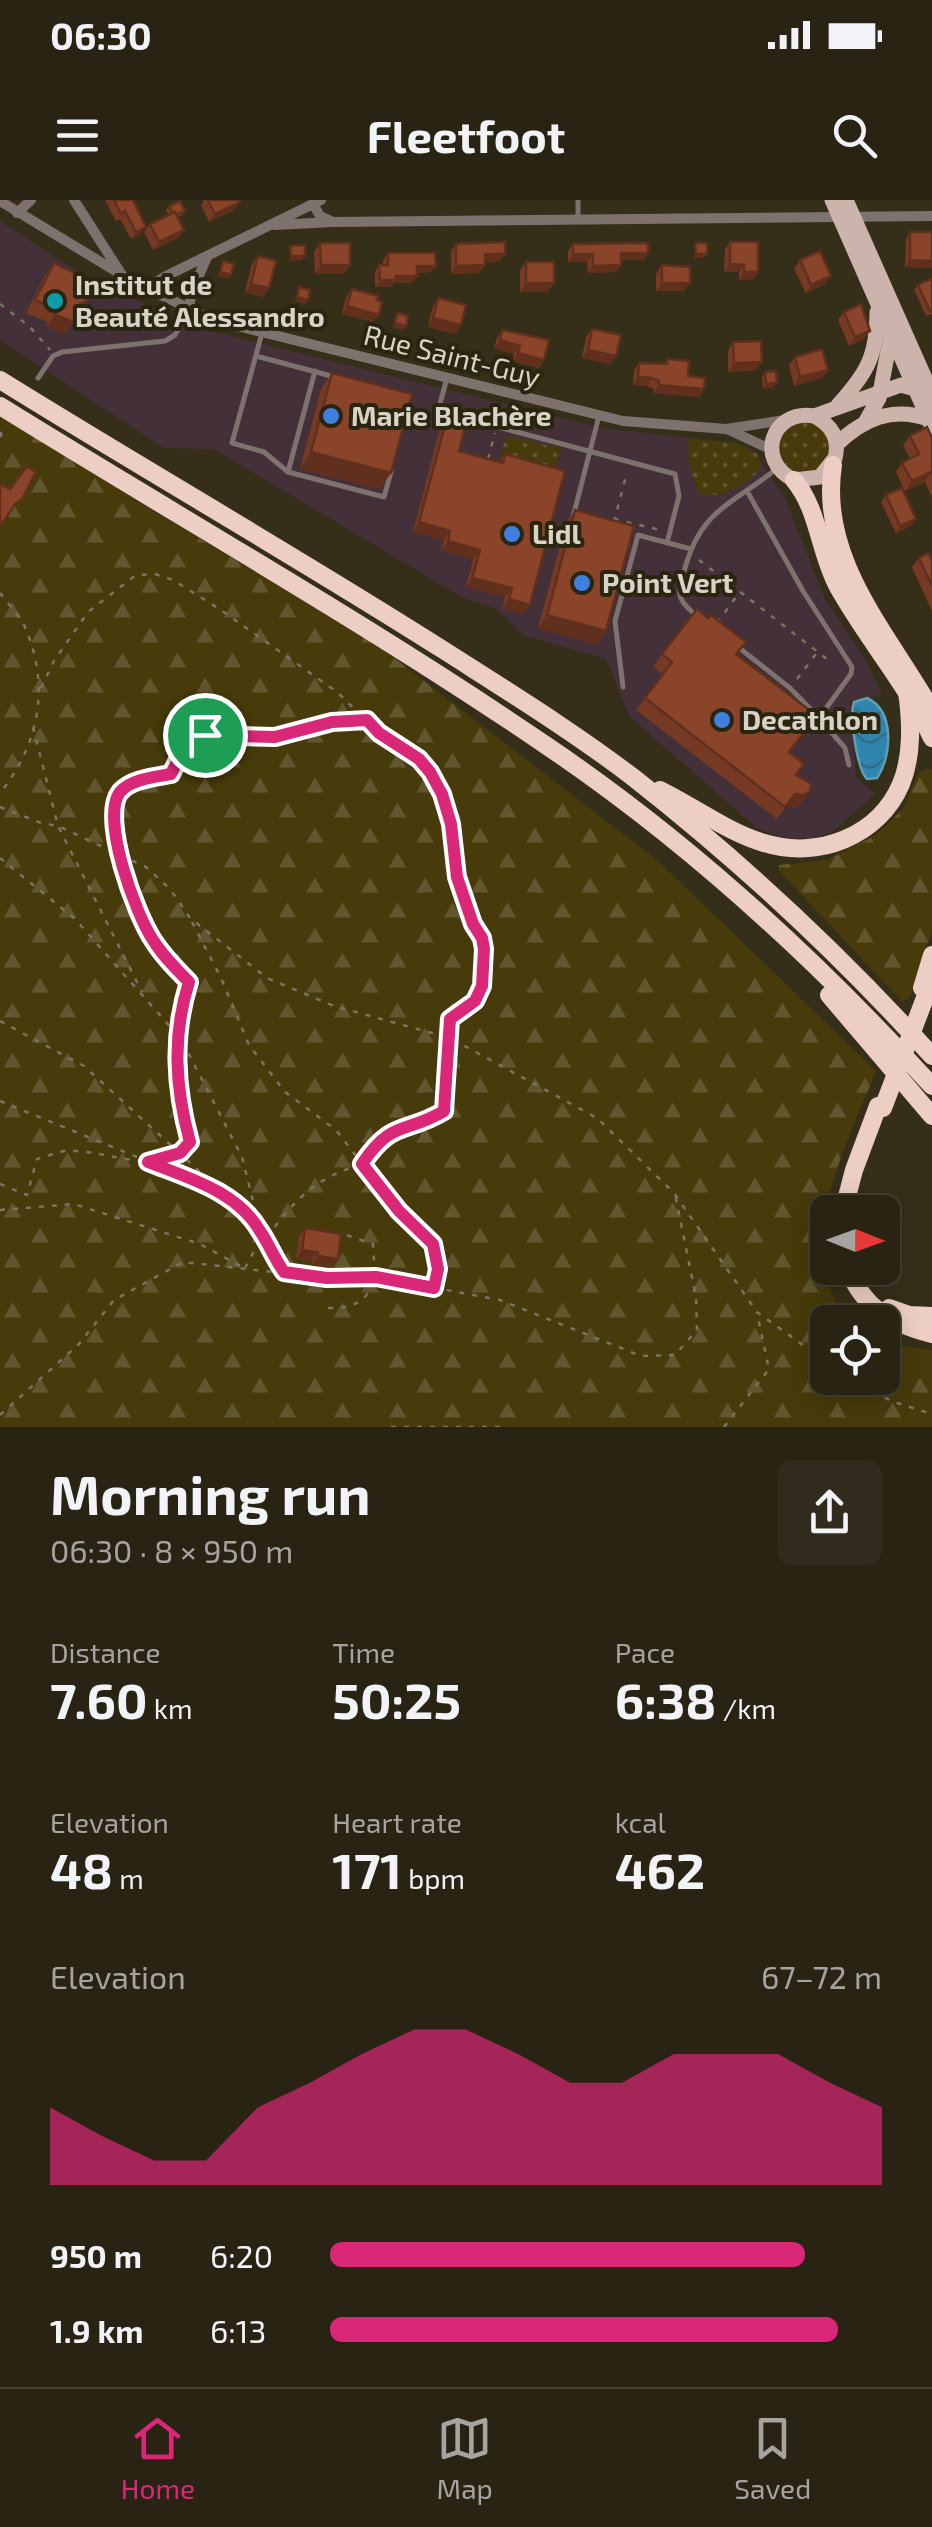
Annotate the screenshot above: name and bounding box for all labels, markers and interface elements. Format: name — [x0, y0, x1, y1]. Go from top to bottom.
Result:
text: 06:30 — [50, 12, 152, 58]
icon: menu — [50, 108, 105, 163]
text: Fleetfoot — [367, 108, 565, 162]
icon: search — [827, 108, 882, 163]
place label: Institut de Beauté Alessandro — [75, 267, 325, 333]
marker: Institut de Beauté Alessandro — [44, 290, 66, 312]
street label: Rue Saint-Guy — [361, 317, 544, 393]
place label: Marie Blachère — [351, 398, 552, 432]
marker: Marie Blachère — [320, 405, 342, 427]
place label: Lidl — [532, 516, 581, 550]
marker: Lidl — [501, 523, 523, 545]
place label: Point Vert — [602, 565, 733, 599]
marker: Point Vert — [571, 572, 593, 594]
pin — [163, 693, 248, 778]
place label: Decathlon — [742, 702, 878, 736]
icon: arrive — [178, 708, 233, 763]
marker: Decathlon — [711, 709, 733, 731]
north arrow — [810, 1195, 900, 1285]
map controls — [810, 1195, 900, 1395]
button: locate — [810, 1305, 900, 1395]
text: Morning run — [50, 1460, 371, 1526]
button: share — [777, 1460, 882, 1565]
text: 06:30 · 8 × 950 m — [50, 1531, 293, 1569]
text: Distance — [50, 1635, 161, 1669]
text: Time — [332, 1635, 395, 1669]
text: Pace — [615, 1635, 675, 1669]
text: 7.60 — [50, 1669, 148, 1729]
text: 50:25 — [332, 1669, 461, 1729]
text: 6:38 — [615, 1669, 717, 1729]
text: km — [148, 1691, 193, 1725]
text: /km — [717, 1691, 776, 1725]
text: Elevation — [50, 1805, 169, 1839]
text: Heart rate — [332, 1805, 462, 1839]
text: kcal — [615, 1805, 666, 1839]
text: 48 — [50, 1839, 113, 1899]
text: 171 — [332, 1839, 402, 1899]
text: 462 — [615, 1839, 705, 1899]
text: m — [113, 1861, 144, 1895]
text: bpm — [402, 1861, 465, 1895]
text: Elevation — [50, 1957, 186, 1995]
text: 67–72 m — [761, 1957, 882, 1995]
text: 950 m — [50, 2236, 142, 2274]
text: 6:20 — [210, 2236, 273, 2274]
text: 1.9 km — [50, 2311, 144, 2349]
text: 6:13 — [210, 2311, 266, 2349]
tab: Home — [121, 2411, 195, 2505]
tab: Map — [437, 2411, 493, 2505]
tab: Saved — [734, 2411, 811, 2505]

